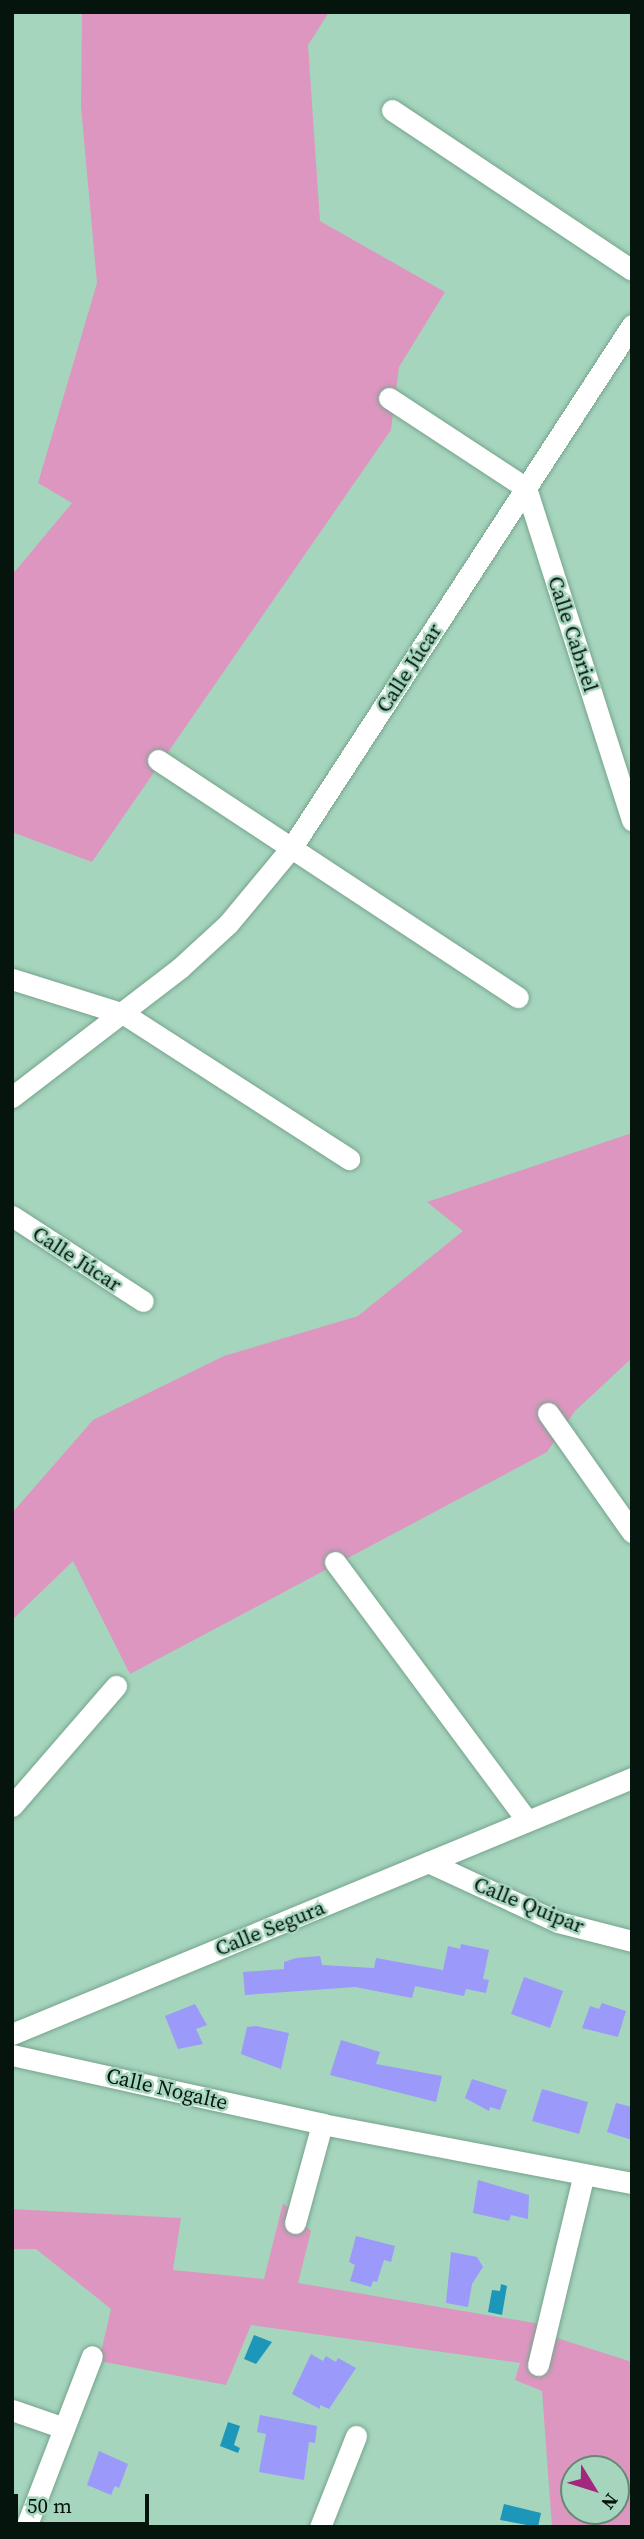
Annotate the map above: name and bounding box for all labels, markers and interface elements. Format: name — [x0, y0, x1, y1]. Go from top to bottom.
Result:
street label: Calle Cabriel — [542, 573, 604, 695]
street label: Calle Júcar — [371, 619, 447, 717]
street label: Calle Júcar — [28, 1221, 126, 1297]
street label: Calle Quipar — [470, 1871, 588, 1939]
street label: Calle Segura — [212, 1895, 328, 1961]
street label: Calle Nogalte — [104, 2063, 230, 2115]
north arrow — [560, 2455, 630, 2525]
scale bar — [18, 2480, 152, 2524]
text: N — [595, 2488, 624, 2515]
text: 50 m — [27, 2491, 72, 2520]

